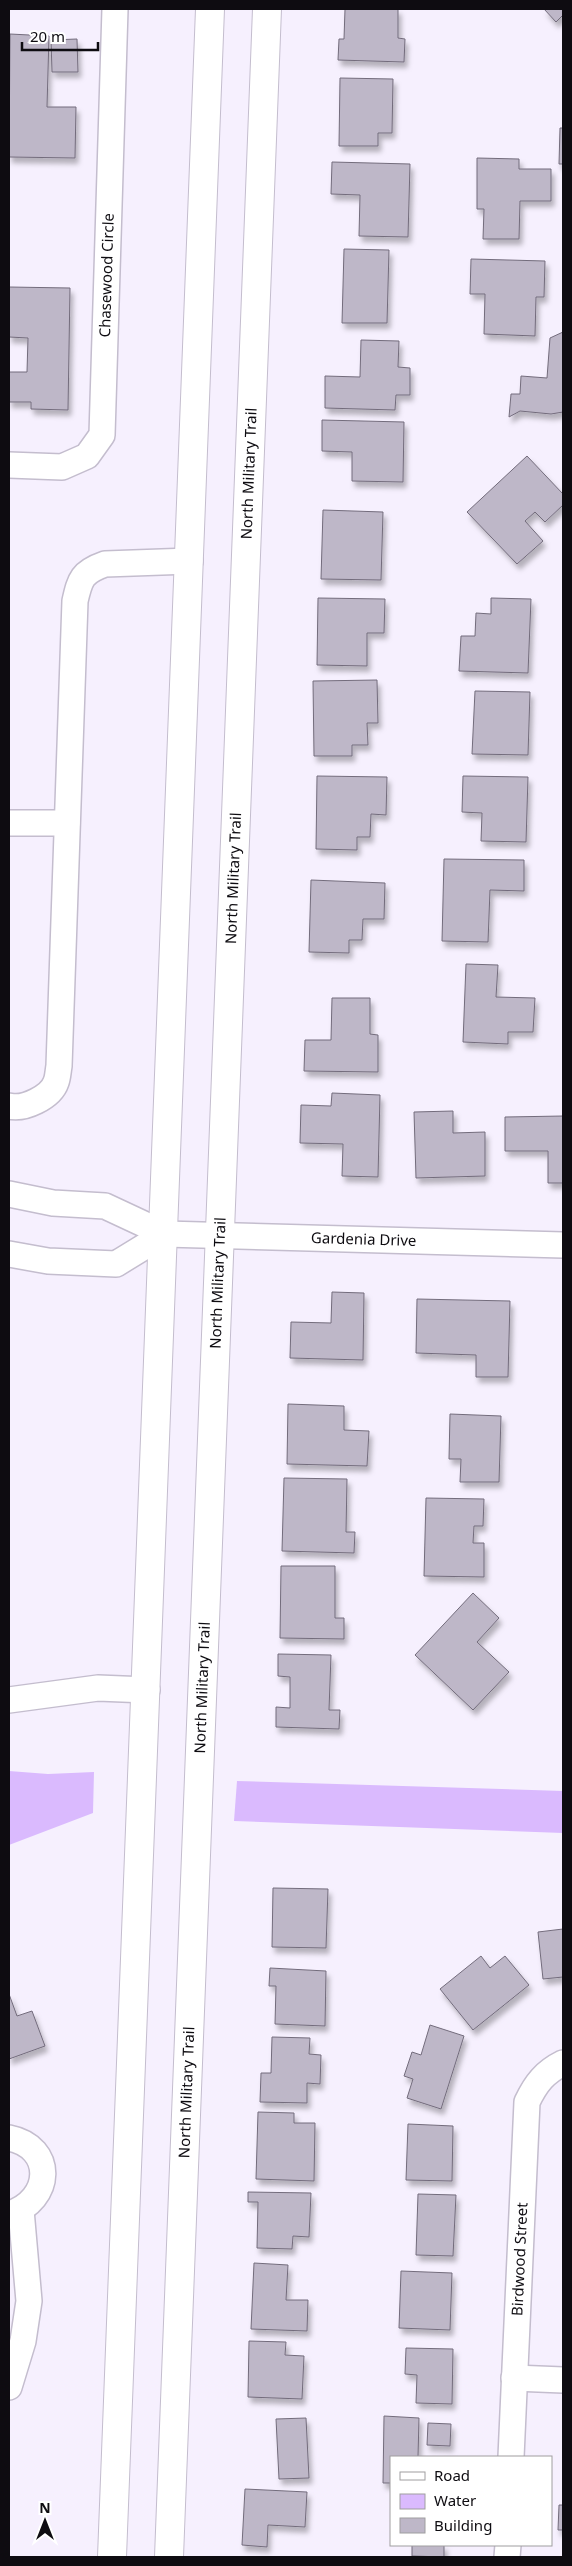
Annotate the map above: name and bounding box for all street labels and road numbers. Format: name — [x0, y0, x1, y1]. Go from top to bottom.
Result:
street label: Chasewood Circle — [94, 213, 118, 338]
street label: North Military Trail — [236, 407, 261, 540]
street label: North Military Trail — [220, 812, 245, 944]
street label: North Military Trail — [204, 1217, 230, 1349]
street label: Gardenia Drive — [311, 1227, 417, 1250]
street label: North Military Trail — [189, 1621, 214, 1754]
street label: North Military Trail — [173, 2026, 198, 2159]
street label: Birdwood Street — [506, 2201, 531, 2316]

